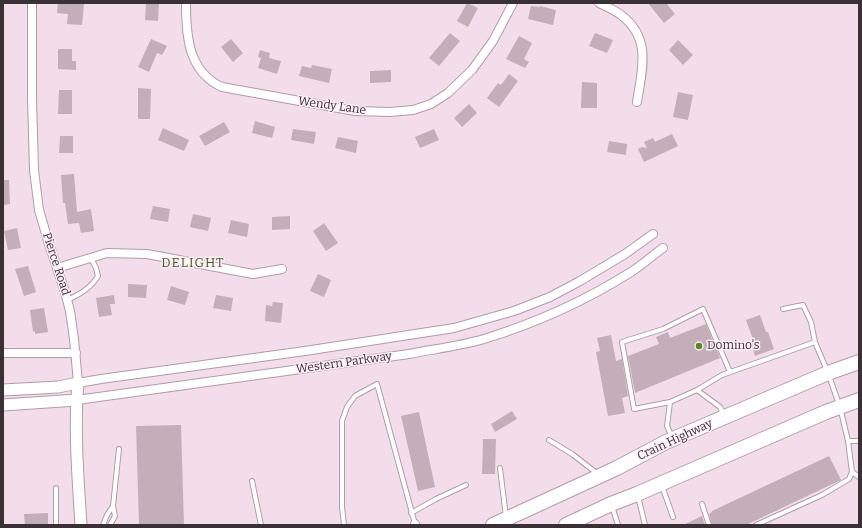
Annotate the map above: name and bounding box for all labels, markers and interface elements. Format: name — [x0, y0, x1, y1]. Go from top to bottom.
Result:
street label: Wendy Lane — [297, 94, 367, 118]
street label: Pierce Road — [39, 231, 73, 297]
district label: DELIGHT — [161, 255, 225, 271]
place label: Domino's — [707, 339, 759, 353]
marker: Domino's — [694, 341, 704, 351]
street label: Western Parkway — [295, 349, 393, 377]
street label: Crain Highway — [635, 416, 715, 464]

